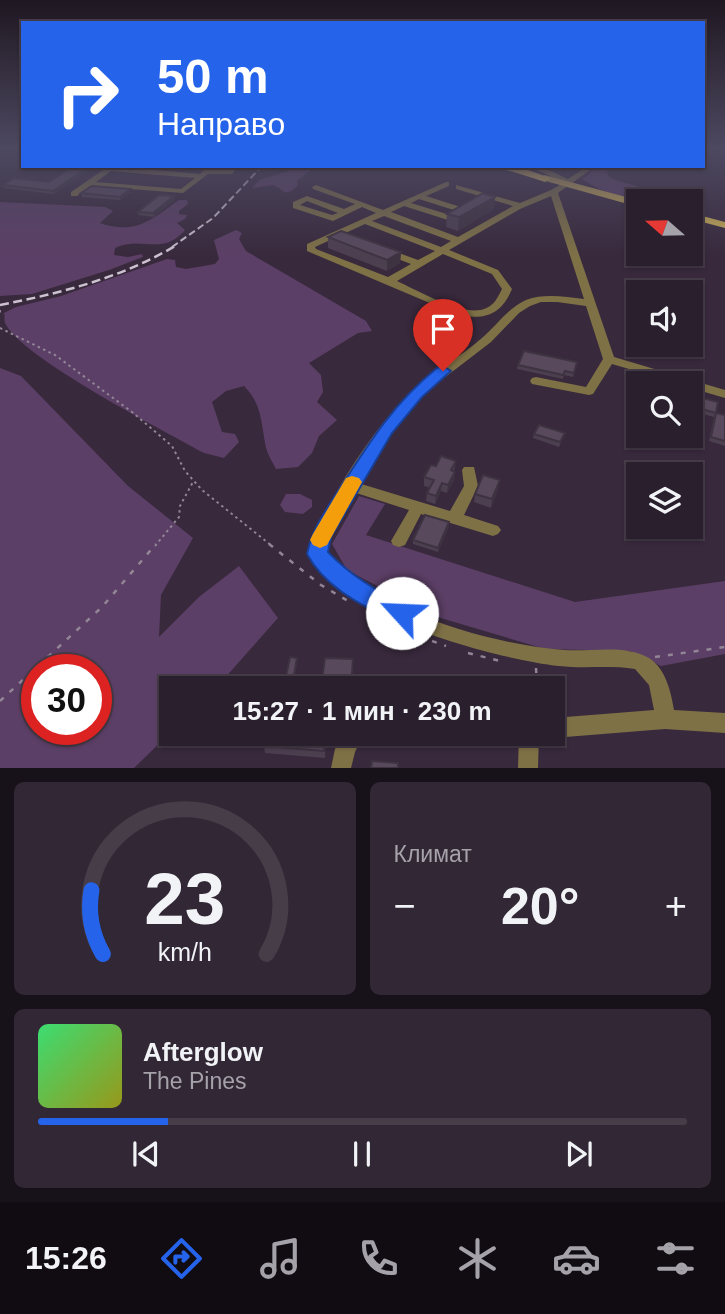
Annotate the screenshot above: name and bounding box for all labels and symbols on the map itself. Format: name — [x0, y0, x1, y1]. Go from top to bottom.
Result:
north arrow — [626, 189, 704, 266]
pin — [413, 299, 473, 371]
position arrow — [365, 576, 439, 650]
speed limit sign: 30 — [21, 654, 112, 745]

